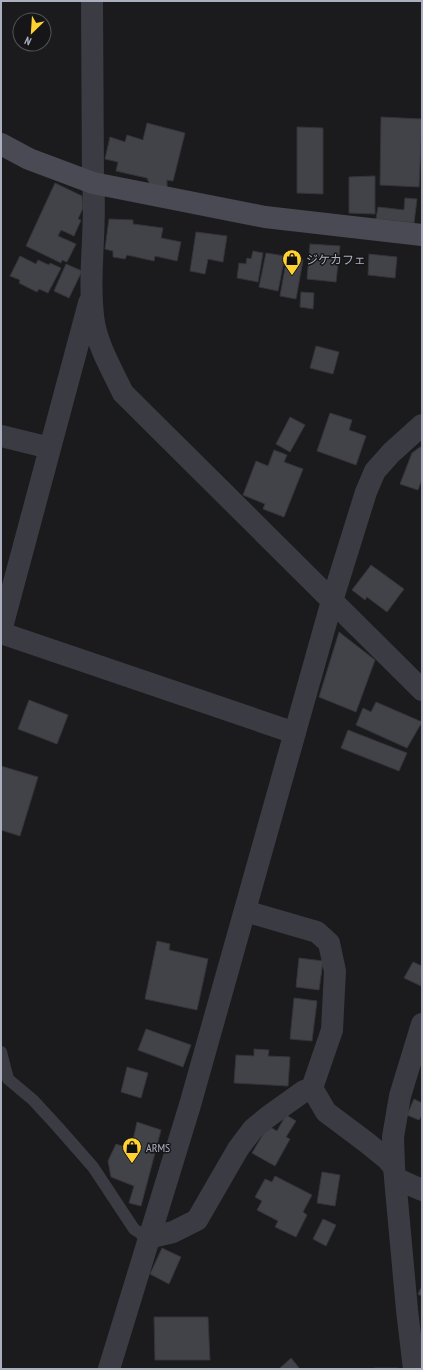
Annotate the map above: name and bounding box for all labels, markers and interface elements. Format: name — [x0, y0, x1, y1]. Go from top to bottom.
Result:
north arrow — [12, 12, 52, 52]
text: N — [22, 33, 33, 49]
shop icon: ジケカフェ — [281, 248, 303, 276]
place label: ジケカフェ — [306, 252, 366, 267]
shop icon: ARMS — [121, 1136, 143, 1164]
place label: ARMS — [146, 1140, 170, 1155]

